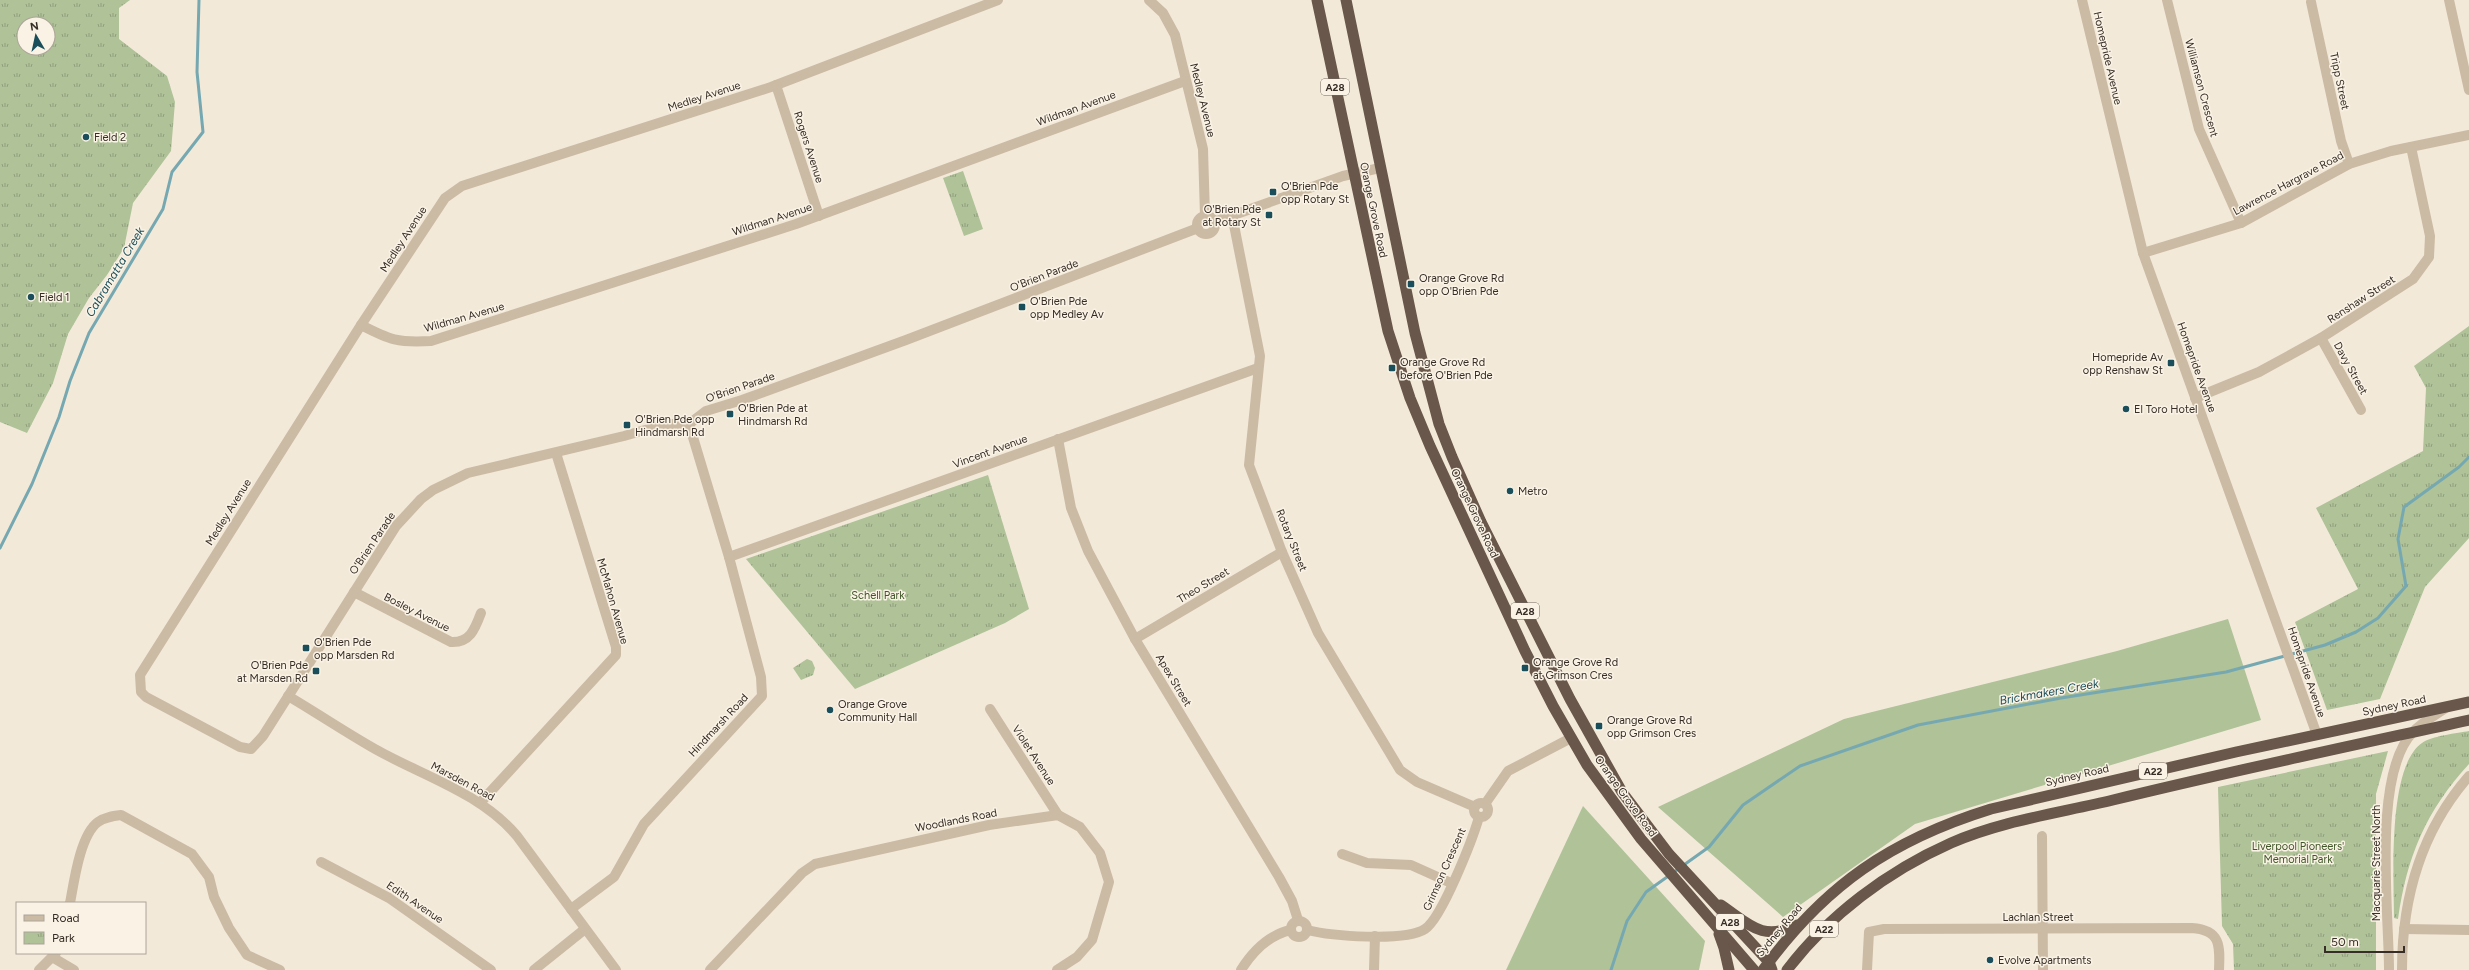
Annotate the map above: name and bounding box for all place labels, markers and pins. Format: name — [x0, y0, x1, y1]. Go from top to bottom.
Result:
place label: Field 2 — [94, 131, 126, 144]
marker: Field 2 — [81, 132, 91, 142]
place label: O'Brien Pde opp Rotary St — [1281, 180, 1349, 206]
marker: O'Brien Pde opp Rotary St — [1268, 187, 1278, 197]
place label: O'Brien Pde at Rotary St — [1202, 203, 1261, 229]
marker: O'Brien Pde at Rotary St — [1264, 210, 1274, 220]
place label: Orange Grove Rd opp O'Brien Pde — [1419, 272, 1504, 298]
marker: Orange Grove Rd opp O'Brien Pde — [1406, 279, 1416, 289]
place label: Field 1 — [39, 291, 70, 304]
marker: Field 1 — [26, 292, 36, 302]
place label: O'Brien Pde opp Medley Av — [1030, 295, 1104, 321]
marker: O'Brien Pde opp Medley Av — [1017, 302, 1027, 312]
place label: Homepride Av opp Renshaw St — [2083, 351, 2163, 377]
place label: Orange Grove Rd before O'Brien Pde — [1400, 356, 1493, 382]
marker: Homepride Av opp Renshaw St — [2166, 358, 2176, 368]
marker: Orange Grove Rd before O'Brien Pde — [1387, 363, 1397, 373]
place label: O'Brien Pde at Hindmarsh Rd — [738, 402, 808, 428]
place label: El Toro Hotel — [2134, 403, 2197, 416]
marker: El Toro Hotel — [2121, 404, 2131, 414]
marker: O'Brien Pde at Hindmarsh Rd — [725, 409, 735, 419]
place label: O'Brien Pde opp Hindmarsh Rd — [635, 413, 715, 439]
marker: O'Brien Pde opp Hindmarsh Rd — [622, 420, 632, 430]
place label: Metro — [1518, 485, 1548, 498]
marker: Metro — [1505, 486, 1515, 496]
place label: O'Brien Pde opp Marsden Rd — [314, 636, 395, 662]
marker: O'Brien Pde opp Marsden Rd — [301, 643, 311, 653]
place label: Orange Grove Rd at Grimson Cres — [1533, 656, 1618, 682]
place label: O'Brien Pde at Marsden Rd — [237, 659, 308, 685]
marker: Orange Grove Rd at Grimson Cres — [1520, 663, 1530, 673]
marker: O'Brien Pde at Marsden Rd — [311, 666, 321, 676]
place label: Orange Grove Community Hall — [838, 698, 917, 724]
marker: Orange Grove Community Hall — [825, 705, 835, 715]
place label: Orange Grove Rd opp Grimson Cres — [1607, 714, 1696, 740]
marker: Orange Grove Rd opp Grimson Cres — [1594, 721, 1604, 731]
place label: Evolve Apartments — [1998, 954, 2091, 967]
marker: Evolve Apartments — [1985, 955, 1995, 965]

